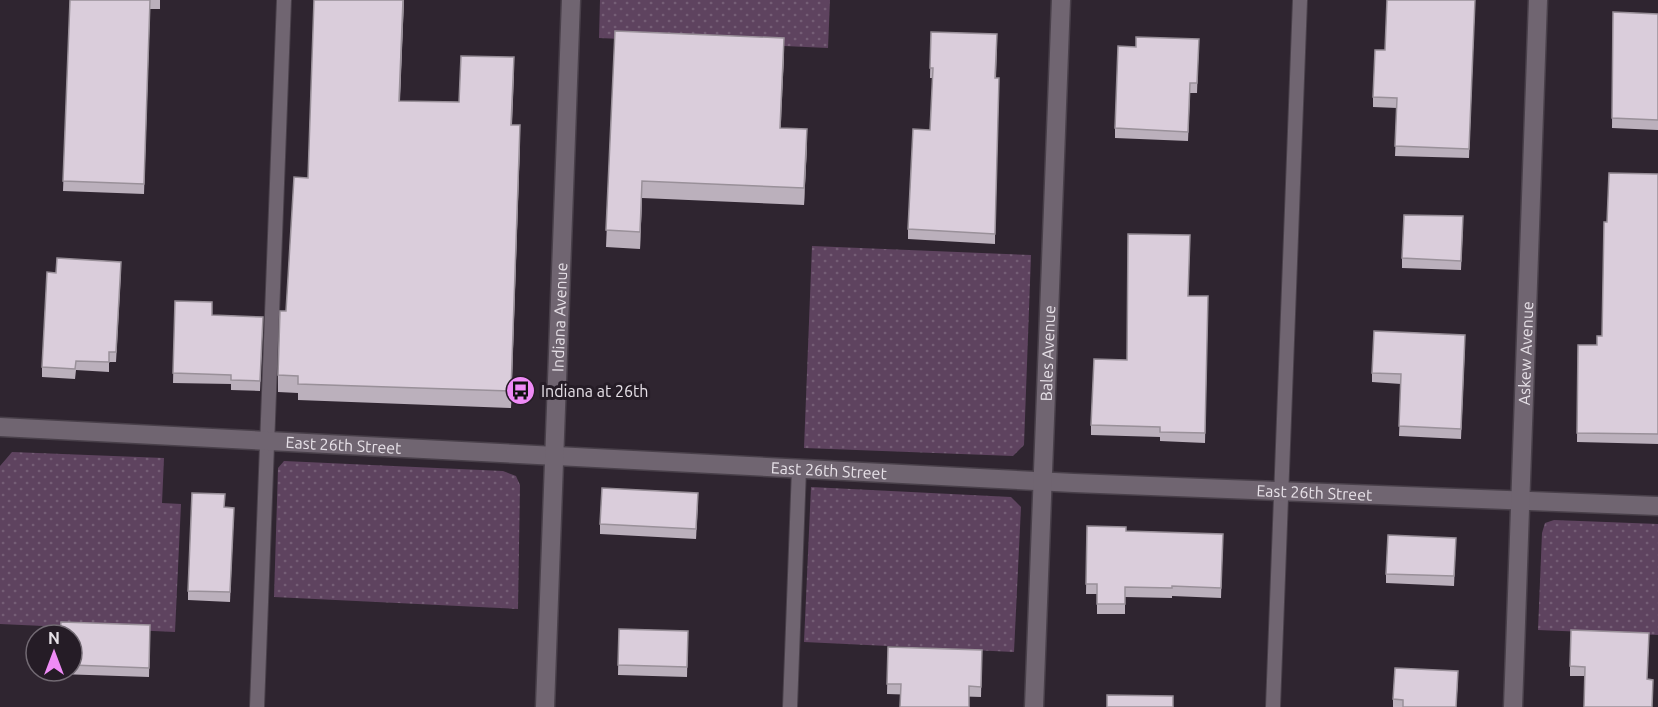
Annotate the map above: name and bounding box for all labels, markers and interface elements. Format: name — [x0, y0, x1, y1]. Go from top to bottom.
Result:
street label: Indiana Avenue — [548, 262, 570, 372]
street label: Askew Avenue — [1515, 301, 1536, 406]
street label: Bales Avenue — [1037, 305, 1058, 402]
bus stop icon: Indiana at 26th — [504, 375, 536, 407]
place label: Indiana at 26th — [541, 382, 648, 400]
street label: East 26th Street — [285, 433, 403, 457]
street label: East 26th Street — [770, 458, 888, 482]
street label: East 26th Street — [1256, 481, 1373, 504]
north arrow — [24, 623, 84, 683]
text: N — [48, 629, 60, 647]

